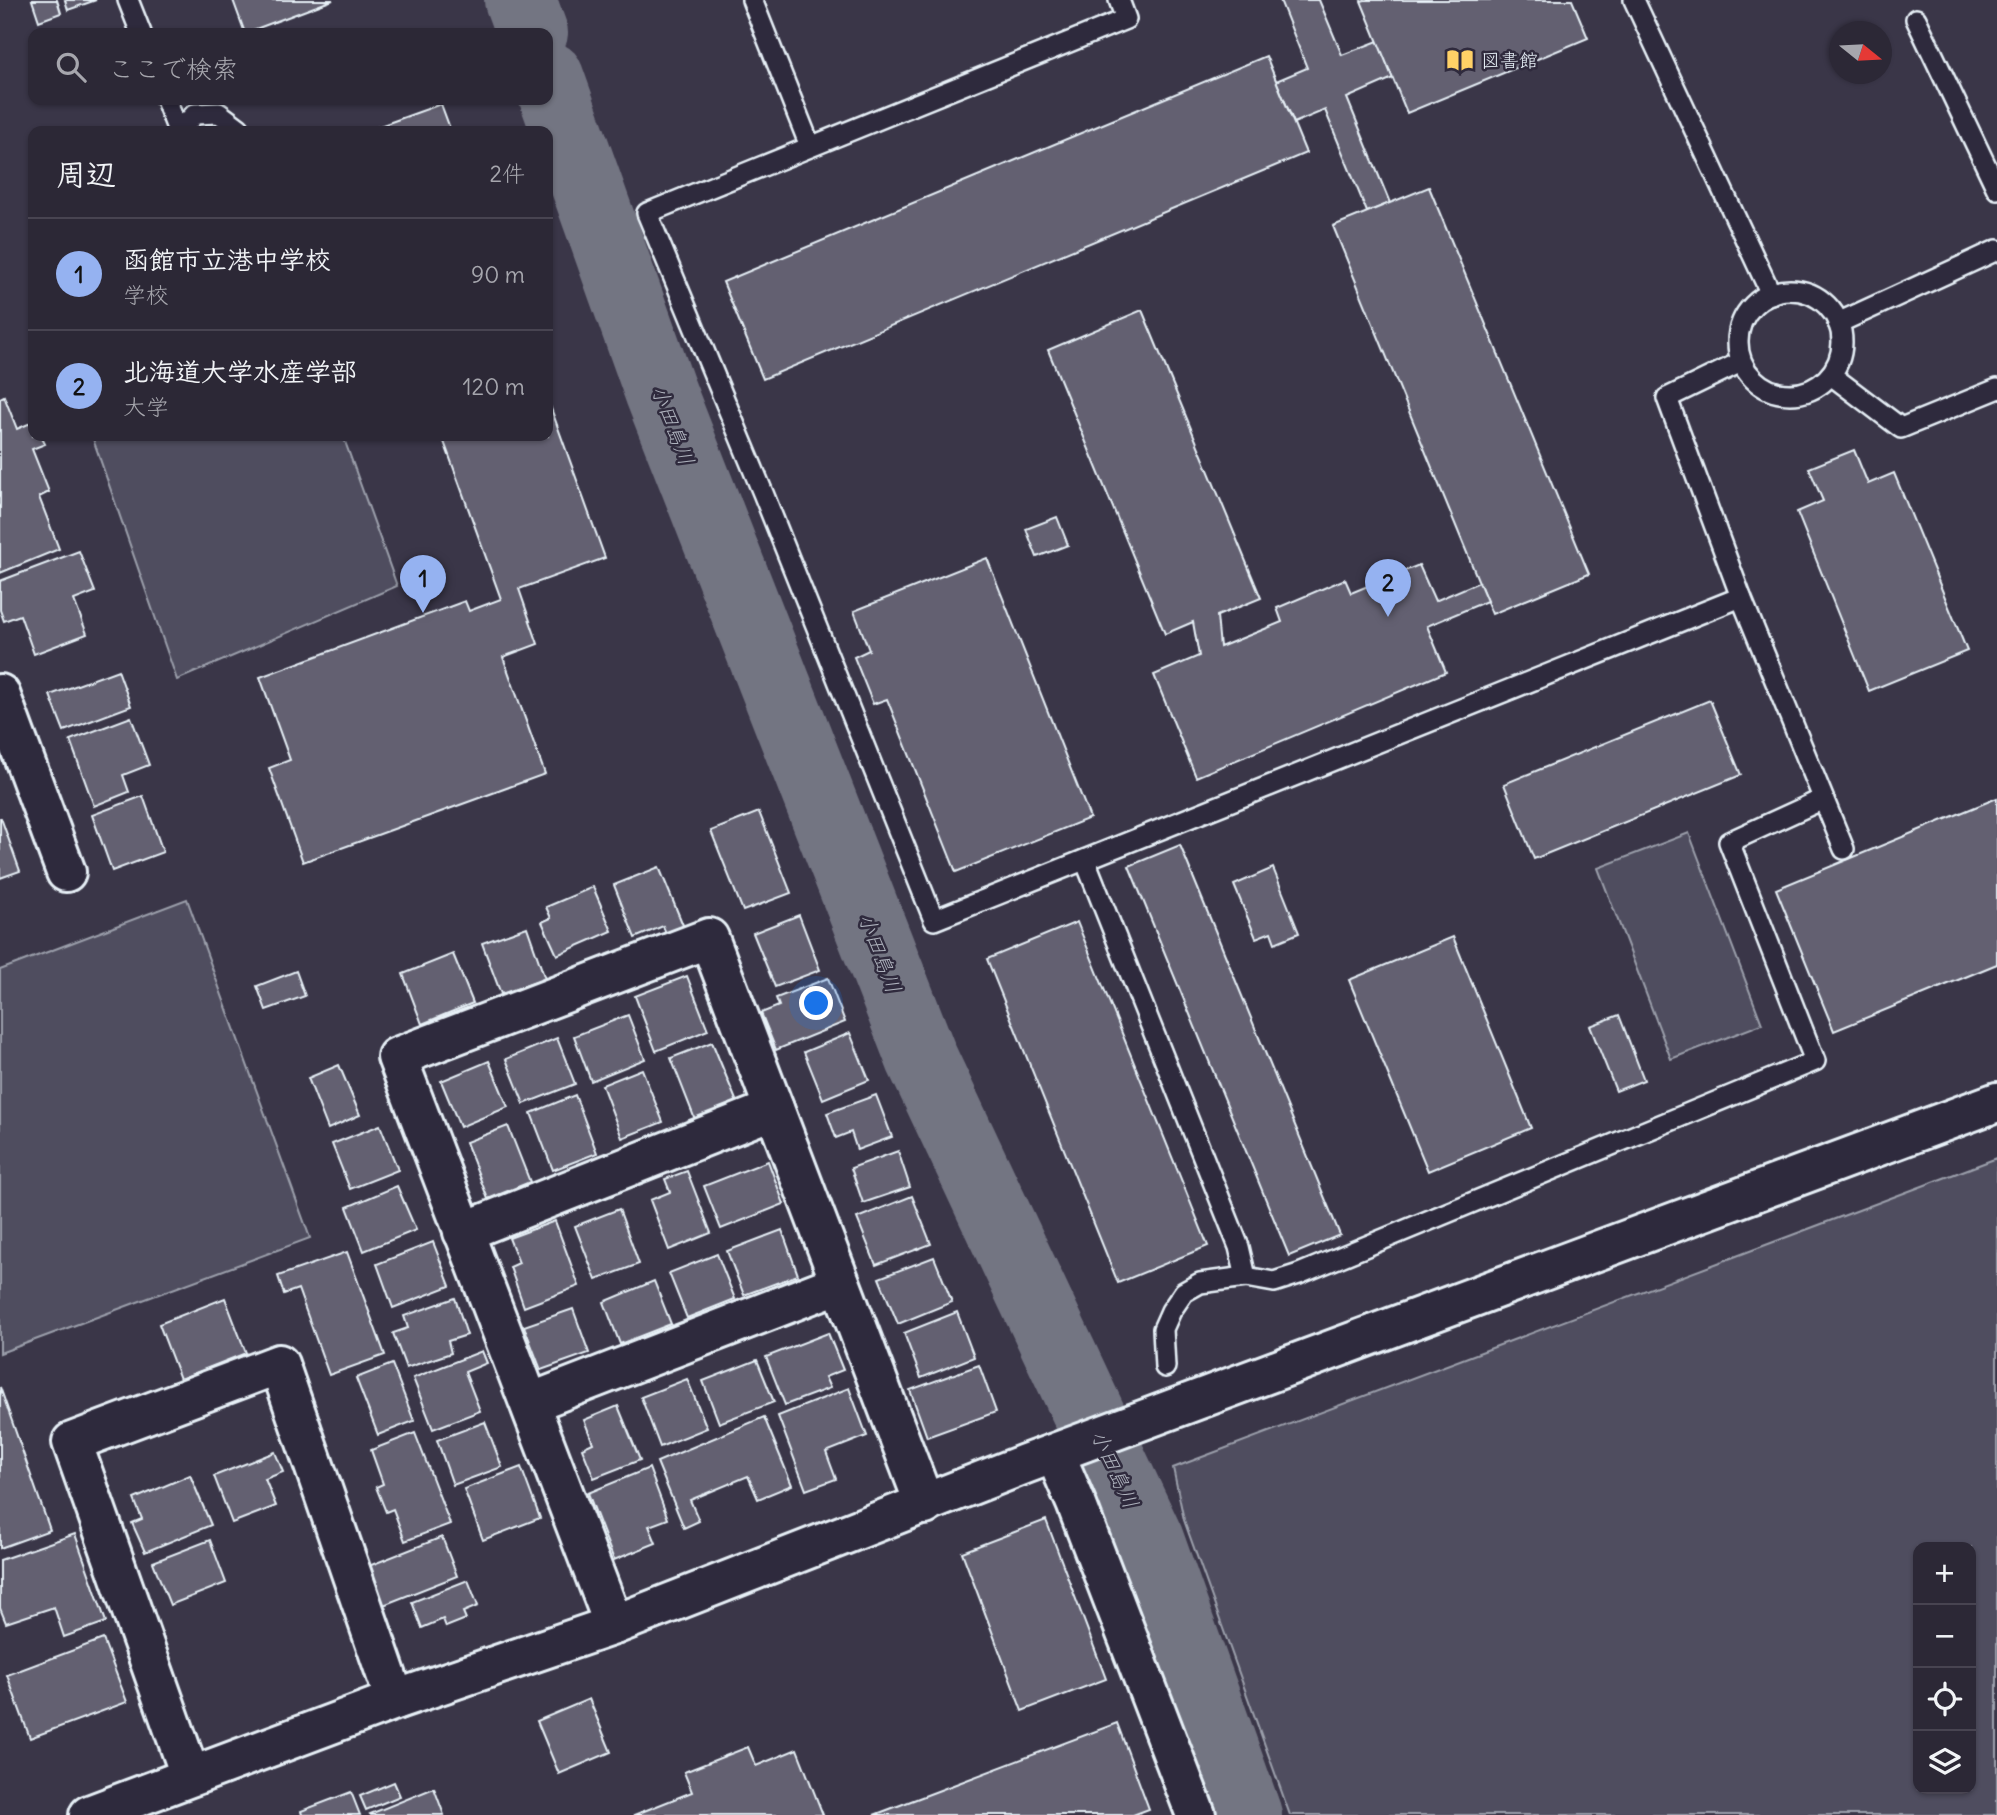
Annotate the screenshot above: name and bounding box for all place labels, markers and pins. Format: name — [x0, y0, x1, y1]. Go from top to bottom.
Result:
library icon: 図書館 — [1445, 45, 1475, 75]
place label: 図書館 — [1481, 48, 1538, 72]
pin: 1 — [400, 555, 446, 613]
pin: 2 — [1365, 559, 1411, 617]

